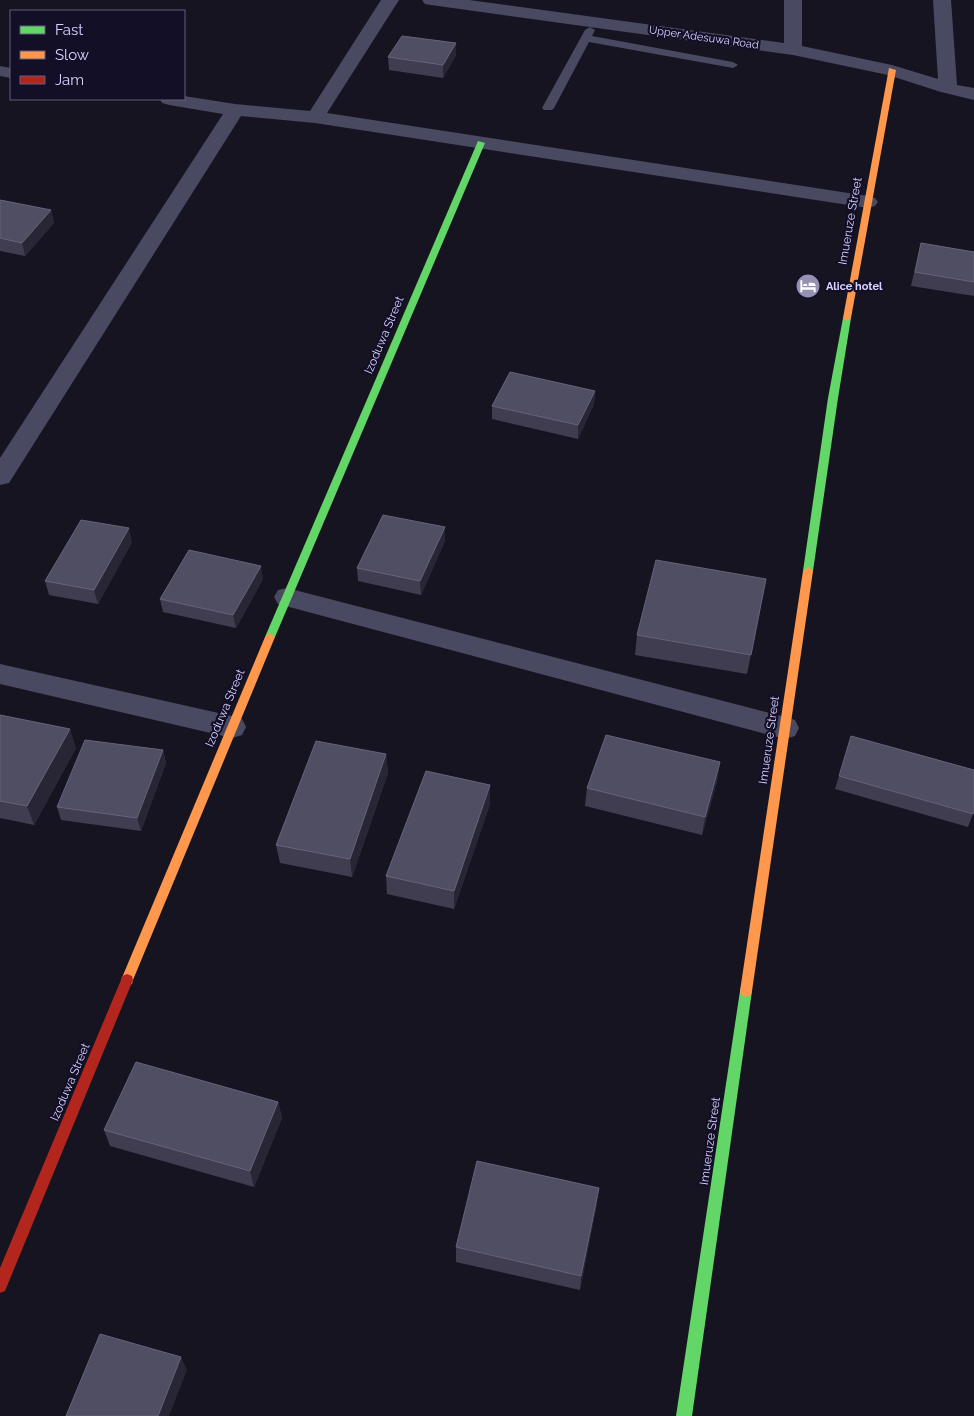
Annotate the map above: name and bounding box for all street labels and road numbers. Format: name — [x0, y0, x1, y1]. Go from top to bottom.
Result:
street label: Upper Adesuwa Road — [648, 23, 760, 52]
street label: Imueruze Street — [835, 176, 865, 266]
street label: Izoduwa Street — [361, 294, 407, 376]
street label: Izoduwa Street — [202, 667, 248, 749]
street label: Imueruze Street — [756, 695, 782, 785]
street label: Izoduwa Street — [47, 1041, 93, 1123]
street label: Imueruze Street — [697, 1096, 723, 1186]

